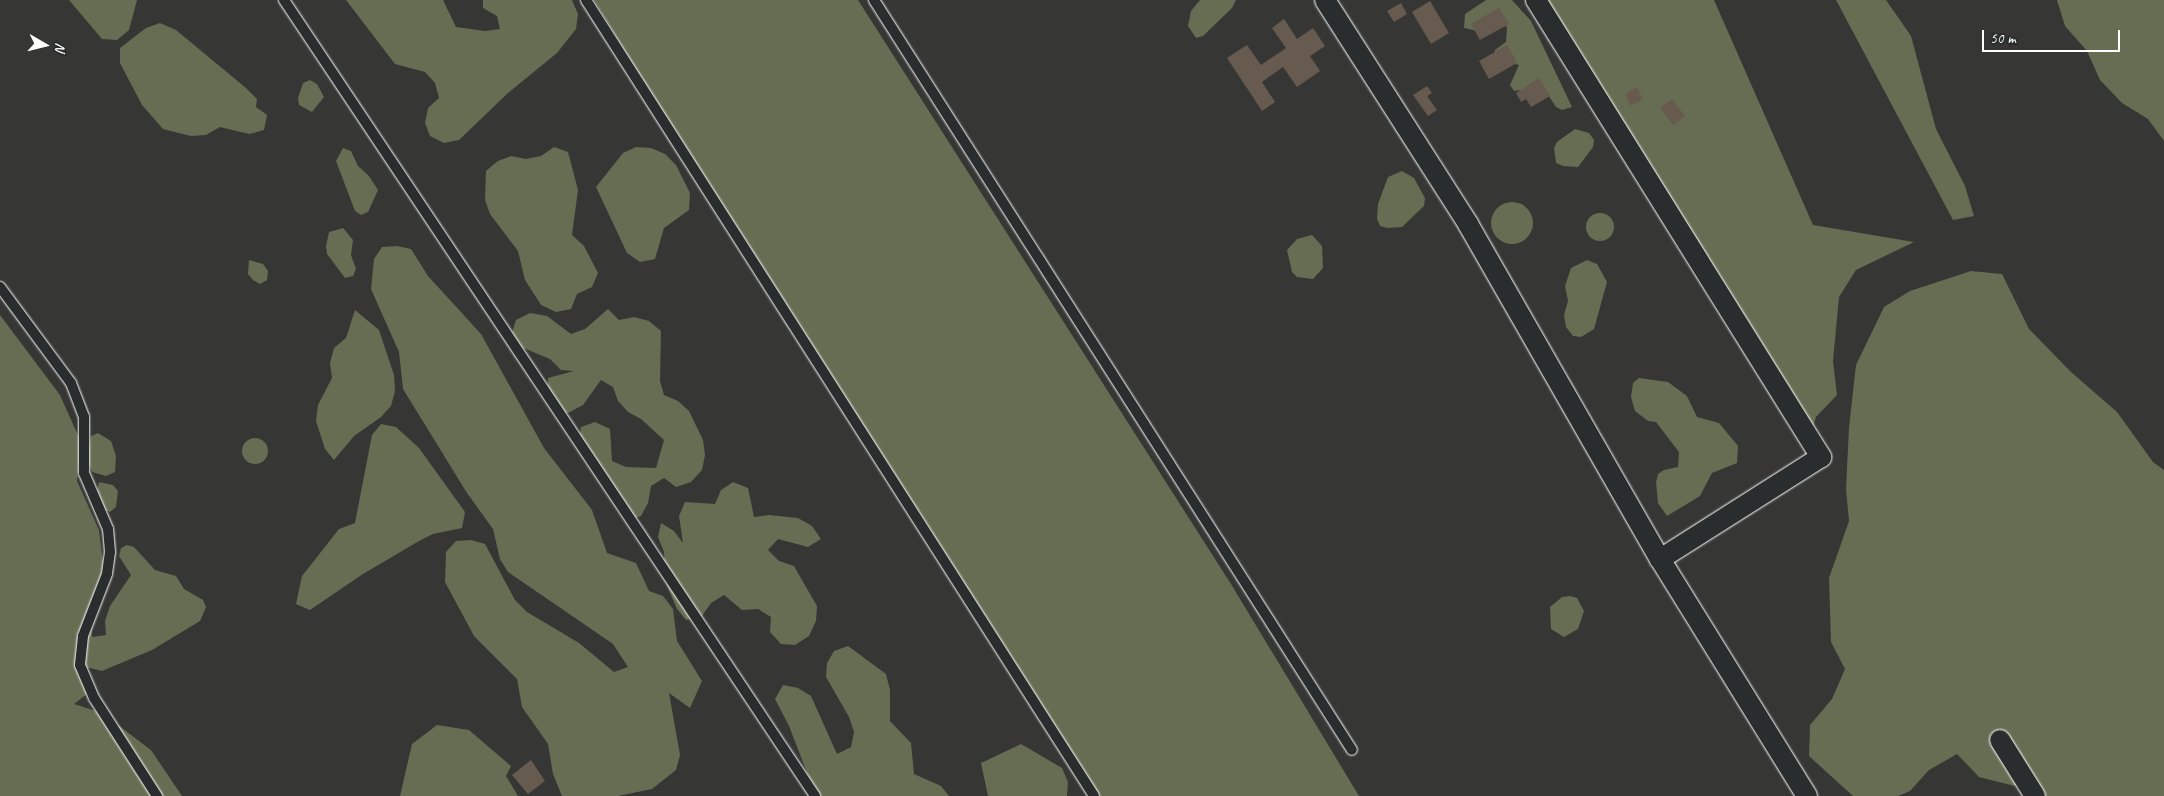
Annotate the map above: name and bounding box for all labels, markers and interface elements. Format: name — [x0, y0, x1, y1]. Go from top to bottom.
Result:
north arrow — [20, 20, 70, 70]
scale bar — [1984, 20, 2122, 52]
text: 50 m — [1990, 29, 2016, 48]
text: N — [51, 42, 69, 53]

